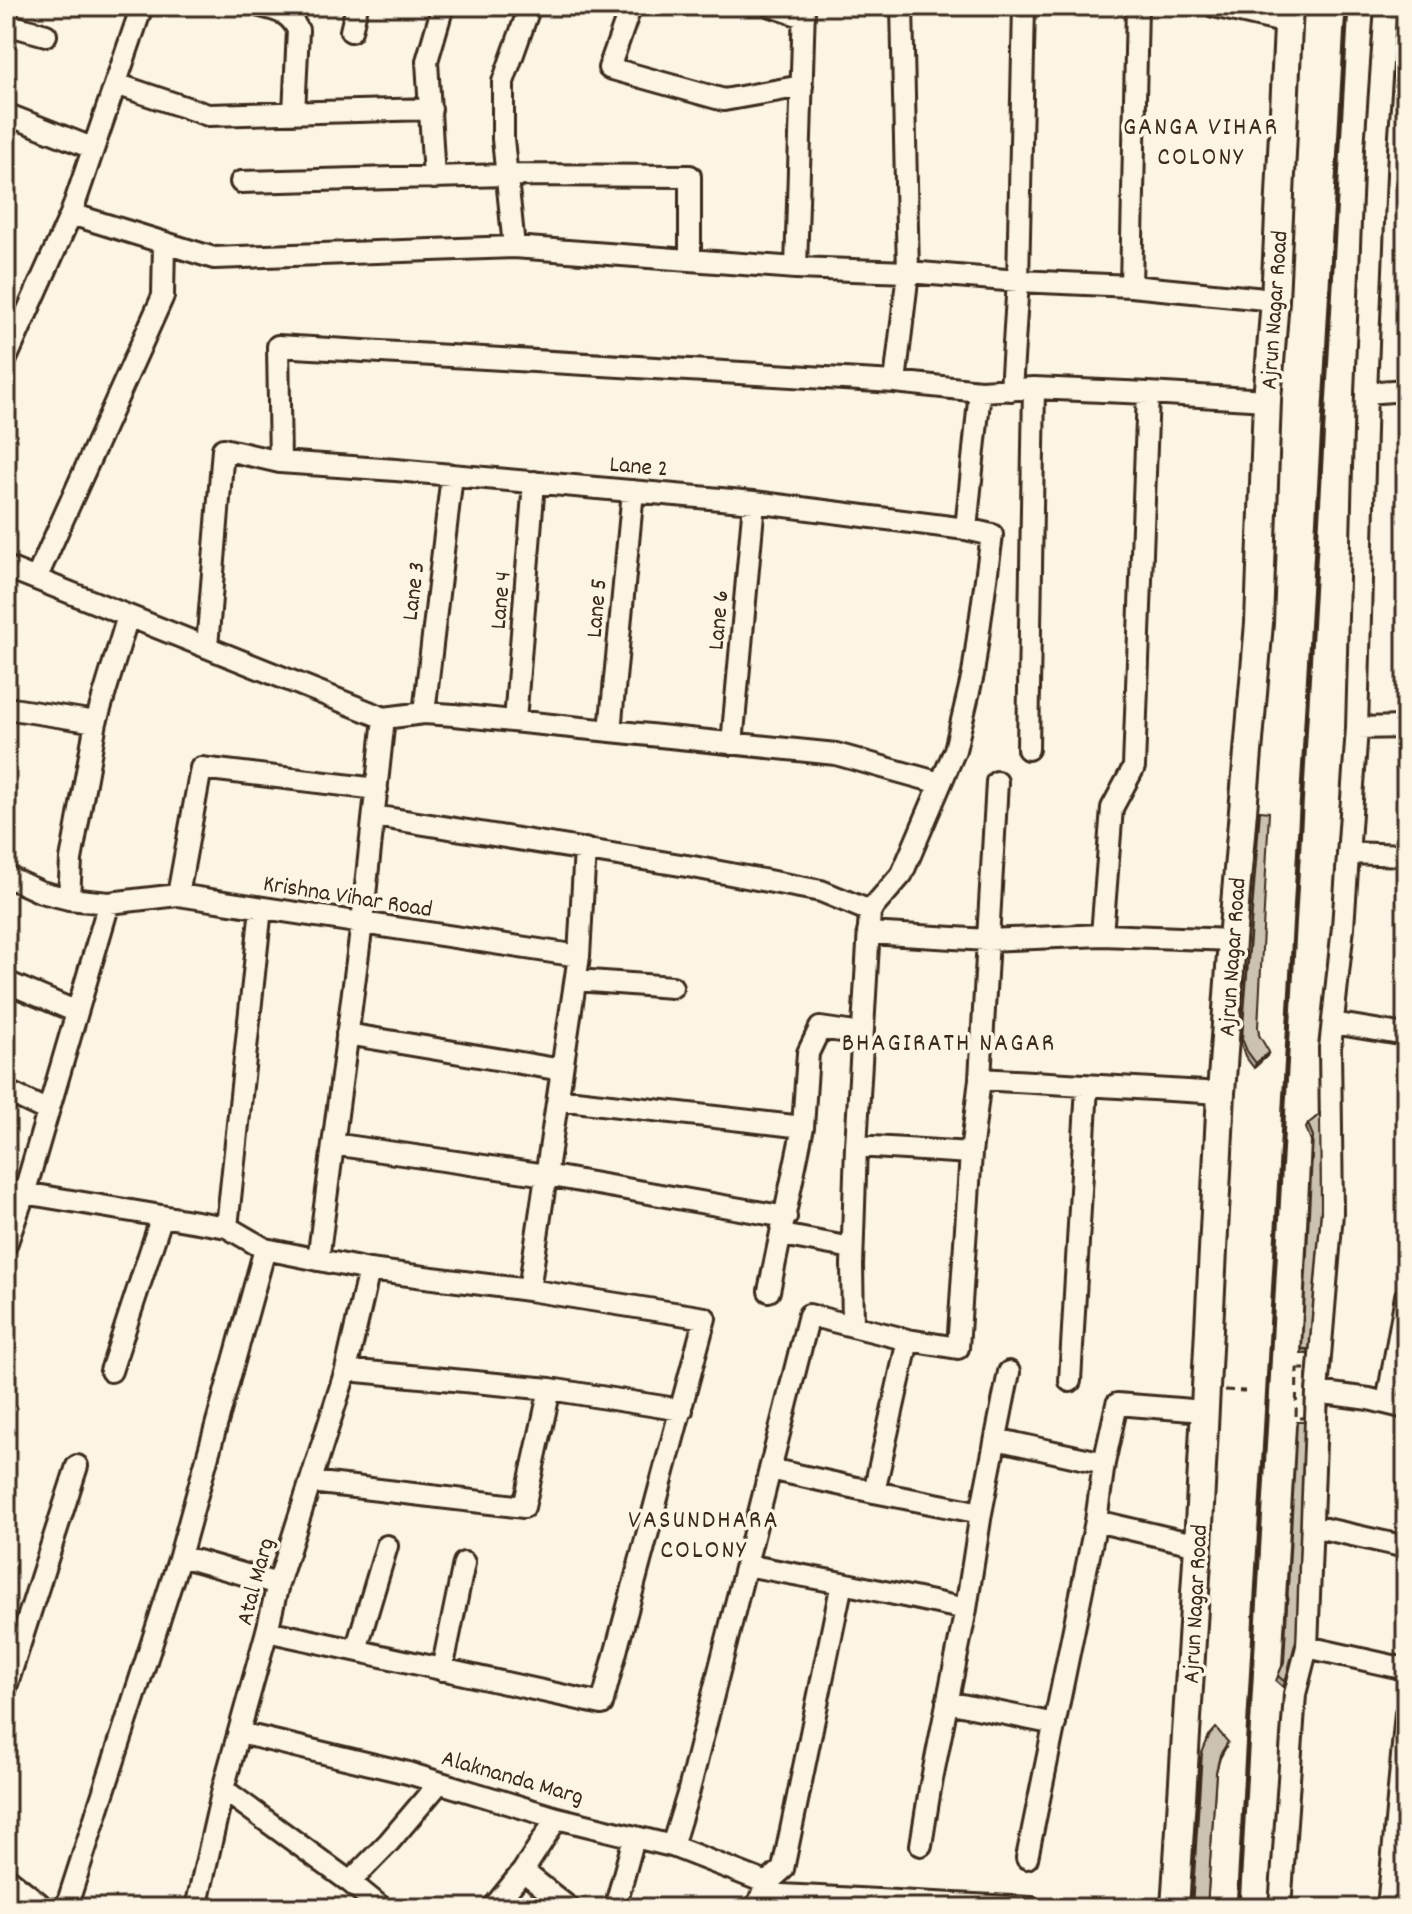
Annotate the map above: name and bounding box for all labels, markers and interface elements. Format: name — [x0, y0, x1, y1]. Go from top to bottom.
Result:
district label: GANGA VIHAR COLONY — [1123, 110, 1279, 177]
street label: Ajrun Nagar Road — [1253, 230, 1299, 391]
street label: Lane 2 — [608, 448, 669, 487]
street label: Lane 3 — [395, 560, 435, 623]
street label: Lane 4 — [483, 570, 521, 631]
street label: Lane 5 — [578, 577, 618, 639]
street label: Lane 6 — [700, 589, 740, 652]
street label: Krishna Vihar Road — [261, 868, 435, 928]
street label: Ajrun Nagar Road — [1211, 877, 1257, 1038]
district label: BHAGIRATH NAGAR — [842, 1026, 1056, 1063]
district label: VASUNDHARA COLONY — [628, 1503, 780, 1570]
street label: Ajrun Nagar Road — [1176, 1524, 1218, 1685]
street label: Atal Marg — [229, 1534, 285, 1629]
street label: Alaknanda Marg — [437, 1742, 587, 1815]

